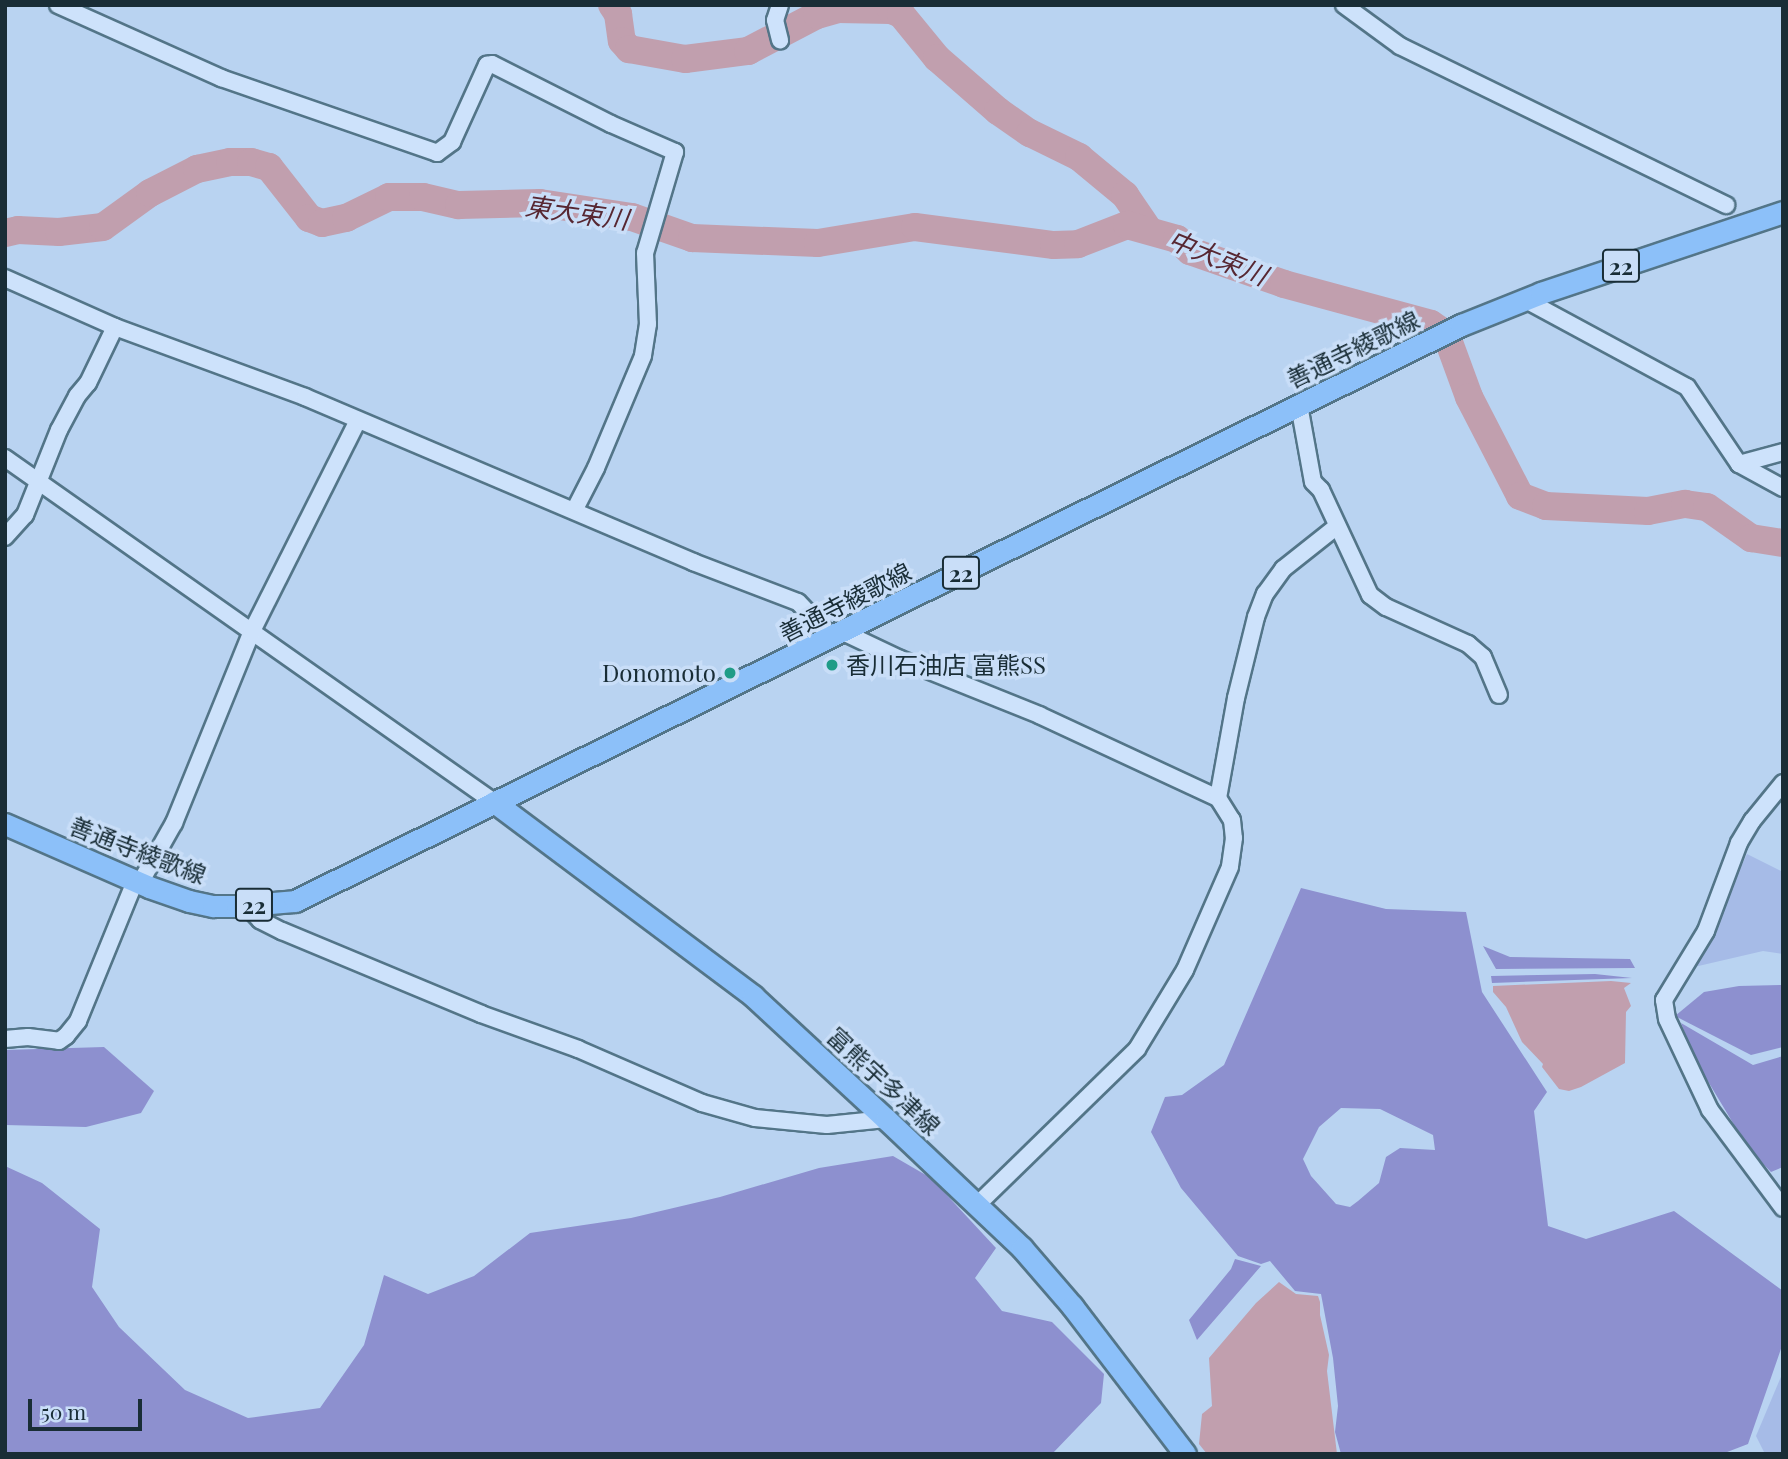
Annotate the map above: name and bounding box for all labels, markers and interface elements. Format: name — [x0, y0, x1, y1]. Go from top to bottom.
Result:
water label: 東大束川 — [523, 189, 631, 235]
water label: 中大束川 — [1164, 223, 1272, 291]
road number: 22 — [1602, 246, 1640, 286]
street label: 善通寺綾歌線 — [1282, 304, 1424, 394]
road number: 22 — [942, 554, 980, 593]
street label: 善通寺綾歌線 — [774, 556, 916, 648]
place label: 香川石油店 富熊SS — [846, 651, 1046, 679]
marker: 香川石油店 富熊SS — [824, 657, 840, 673]
place label: Donomoto — [602, 659, 716, 687]
marker: Donomoto — [722, 665, 738, 681]
street label: 善通寺綾歌線 — [66, 811, 210, 889]
road number: 22 — [235, 885, 273, 924]
street label: 富熊宇多津線 — [822, 1021, 946, 1141]
scale bar — [32, 1386, 145, 1430]
text: 50 m — [41, 1397, 86, 1425]

